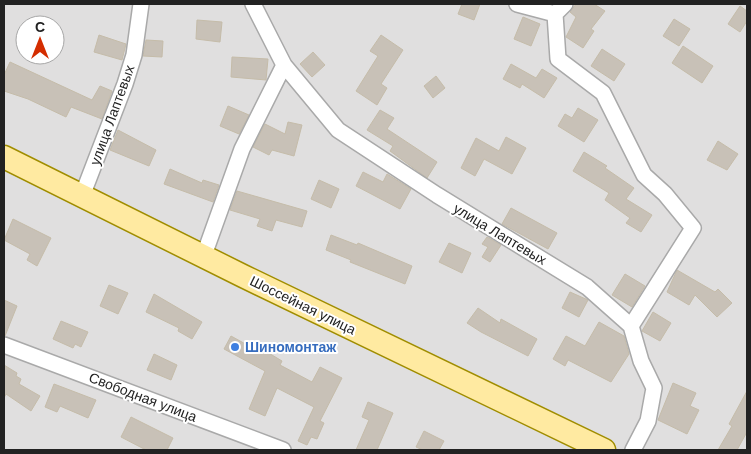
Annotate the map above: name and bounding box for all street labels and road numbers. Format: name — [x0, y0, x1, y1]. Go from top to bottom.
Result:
street label: улица Лаптевых — [86, 63, 138, 167]
street label: улица Лаптевых — [451, 200, 549, 268]
street label: Шоссейная улица — [247, 272, 359, 338]
street label: Свободная улица — [87, 369, 199, 425]

